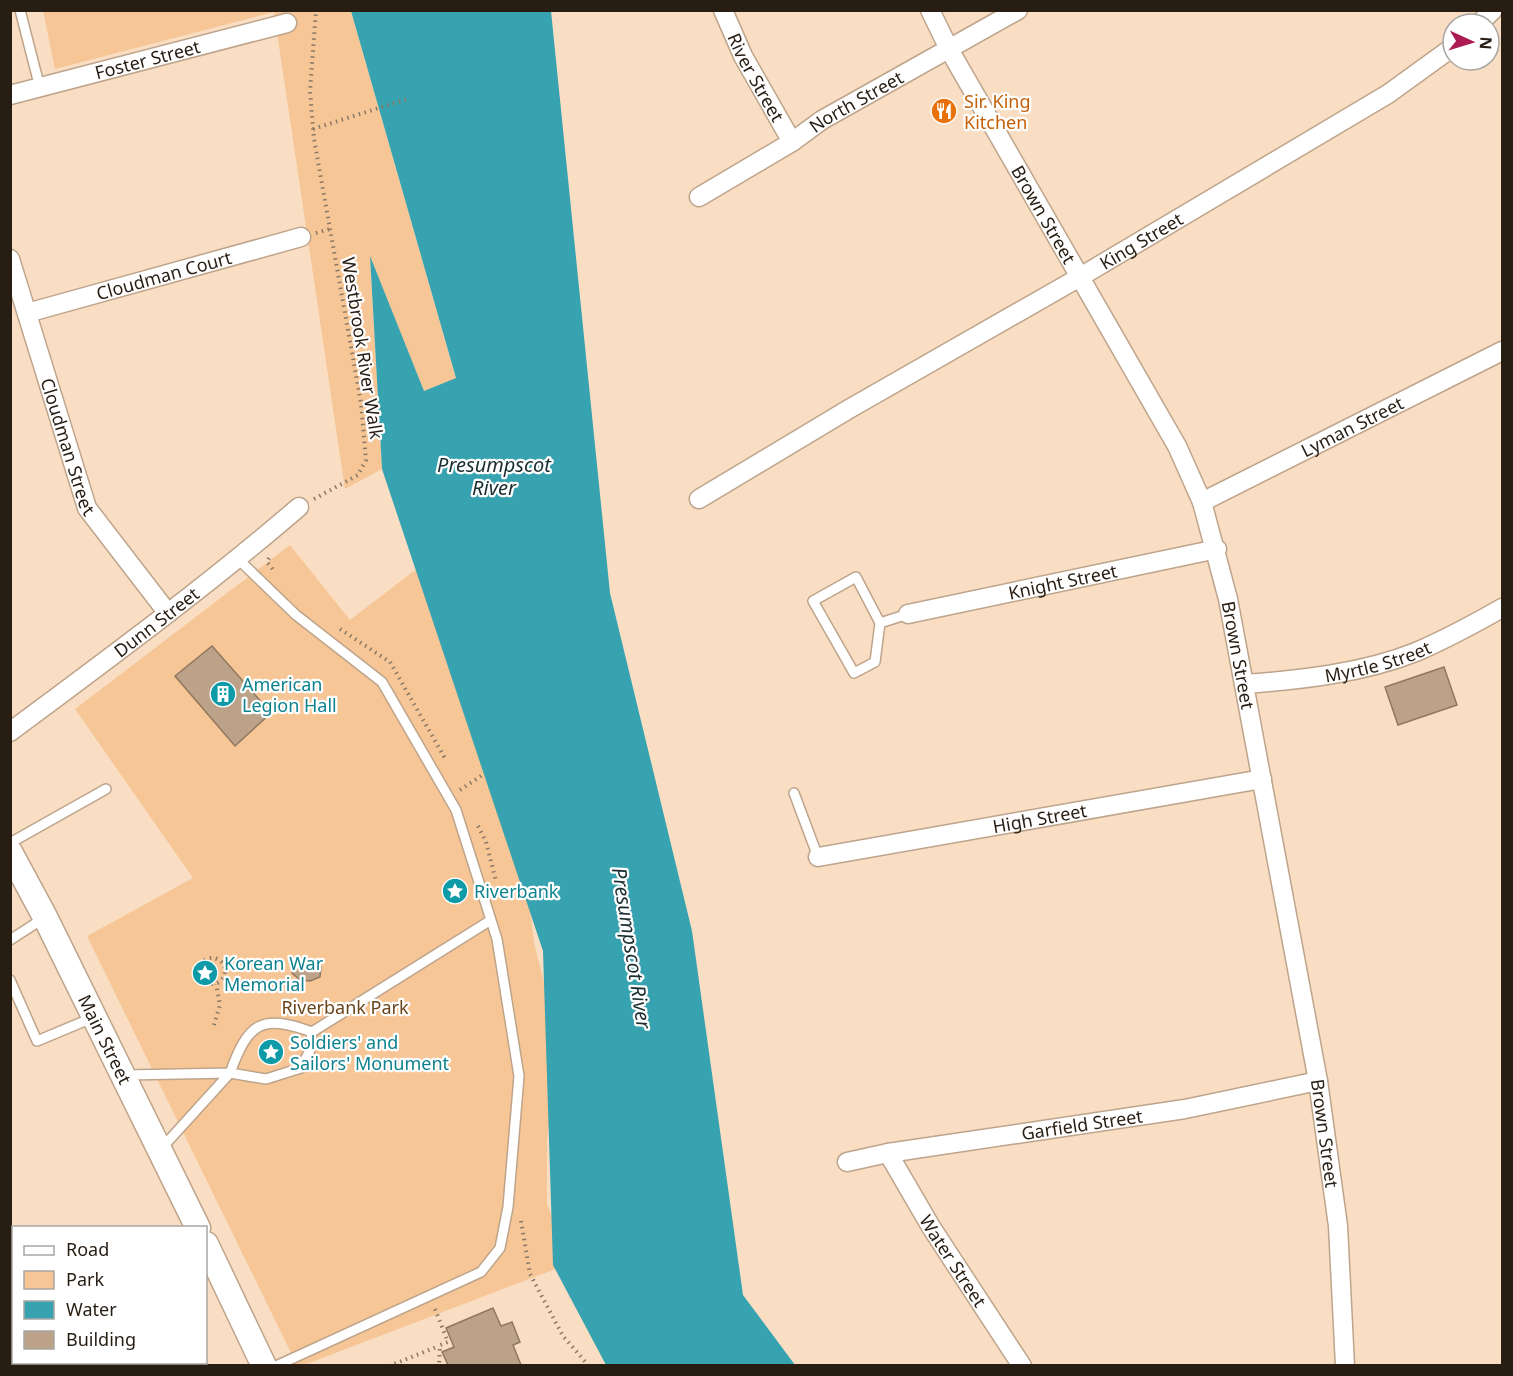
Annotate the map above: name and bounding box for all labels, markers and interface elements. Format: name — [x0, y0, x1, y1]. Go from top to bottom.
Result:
north arrow — [1441, 12, 1501, 72]
street label: River Street — [722, 29, 790, 126]
street label: Foster Street — [92, 34, 203, 84]
text: N — [1475, 36, 1497, 50]
street label: North Street — [804, 65, 908, 138]
place label: Sir. King Kitchen — [964, 89, 1031, 134]
restaurant icon: Sir. King Kitchen — [929, 96, 959, 126]
street label: Brown Street — [1006, 161, 1082, 268]
street label: King Street — [1095, 206, 1188, 275]
street label: Cloudman Court — [94, 245, 235, 305]
street label: Westbrook River Walk — [337, 255, 389, 441]
street label: Cloudman Street — [35, 375, 101, 521]
street label: Lyman Street — [1297, 390, 1408, 462]
water label: Presumpscot River — [437, 451, 552, 501]
street label: Knight Street — [1006, 558, 1120, 605]
street label: Dunn Street — [109, 581, 204, 662]
street label: Brown Street — [1217, 599, 1260, 712]
street label: Myrtle Street — [1323, 635, 1435, 687]
place label: American Legion Hall — [242, 672, 337, 717]
building icon: American Legion Hall — [208, 679, 238, 709]
street label: High Street — [991, 798, 1089, 838]
water label: Presumpscot River — [606, 865, 658, 1032]
place icon: Riverbank — [440, 876, 470, 906]
place label: Riverbank — [474, 879, 559, 903]
place label: Korean War Memorial — [224, 951, 324, 996]
place icon: Korean War Memorial — [190, 958, 220, 988]
street label: Main Street — [73, 990, 138, 1089]
park label: Riverbank Park — [281, 995, 409, 1019]
place label: Soldiers' and Sailors' Monument — [290, 1030, 450, 1075]
place icon: Soldiers' and Sailors' Monument — [256, 1037, 286, 1067]
street label: Brown Street — [1306, 1077, 1345, 1190]
street label: Garfield Street — [1020, 1103, 1145, 1145]
street label: Water Street — [914, 1210, 992, 1312]
legend — [12, 1226, 207, 1364]
text: Road — [66, 1237, 109, 1261]
text: Park — [66, 1267, 104, 1291]
text: Water — [66, 1297, 117, 1321]
text: Building — [66, 1327, 136, 1351]

